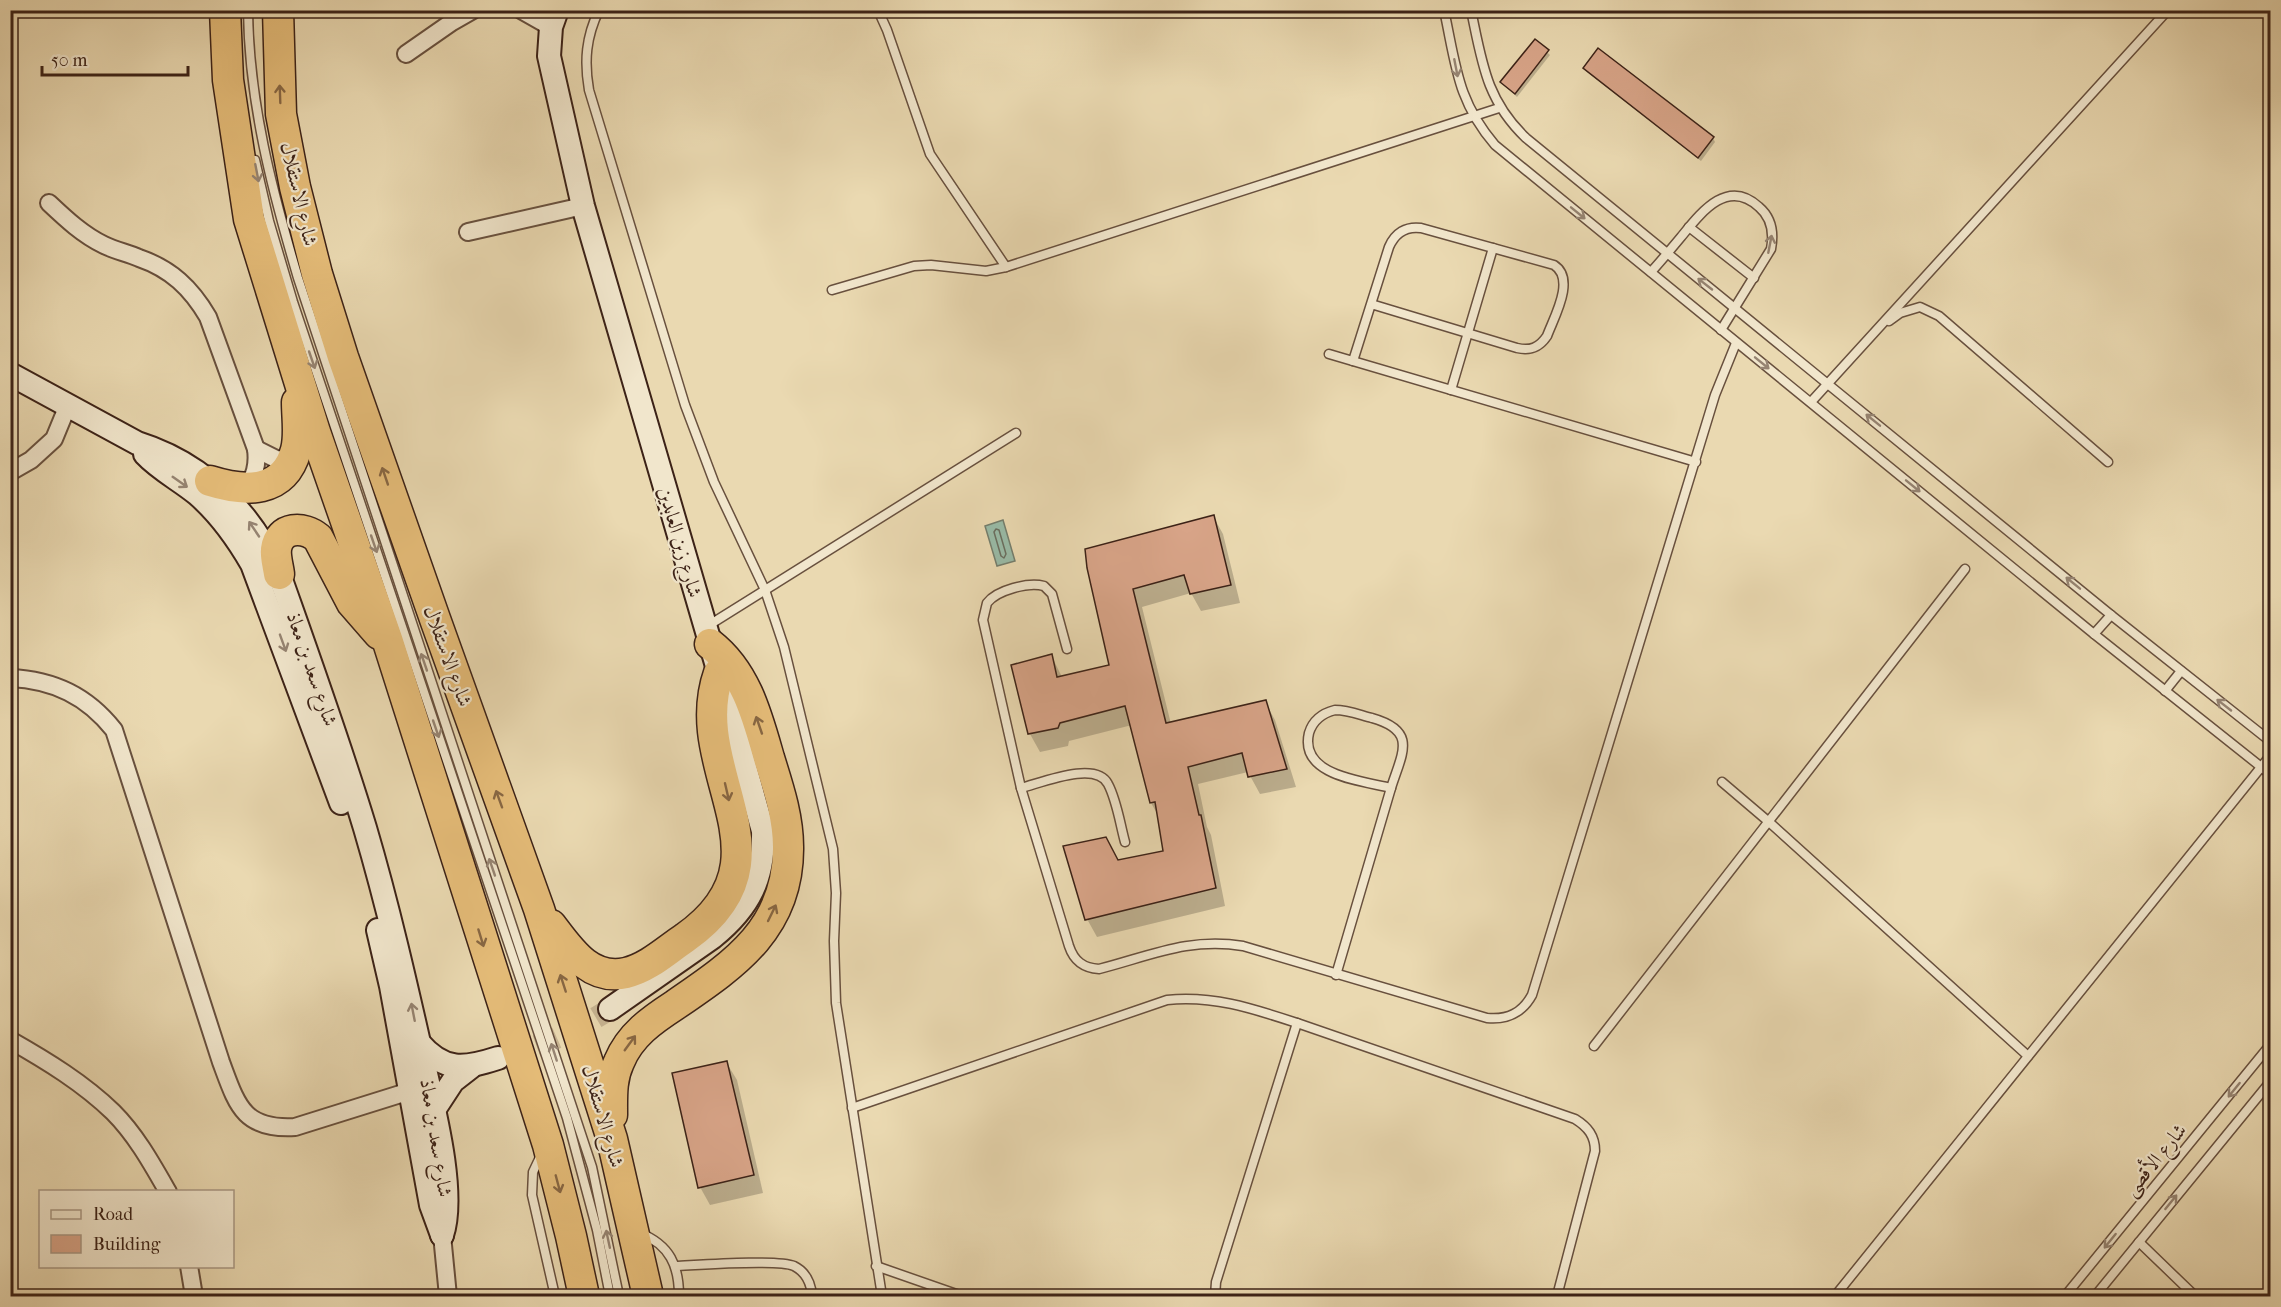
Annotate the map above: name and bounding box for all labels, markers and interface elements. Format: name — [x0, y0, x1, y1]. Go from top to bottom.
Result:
scale bar — [42, 39, 188, 77]
text: 50 m — [51, 50, 88, 71]
one-way arrow — [1451, 58, 1462, 77]
one-way arrow — [275, 84, 286, 104]
street label: شارع الاستقلال — [270, 140, 322, 250]
one-way arrow — [252, 162, 263, 182]
one-way arrow — [1569, 207, 1585, 220]
one-way arrow — [1765, 235, 1776, 254]
one-way arrow — [1698, 277, 1713, 291]
one-way arrow — [307, 350, 318, 369]
one-way arrow — [1753, 356, 1769, 369]
one-way arrow — [1865, 413, 1881, 426]
one-way arrow — [379, 467, 390, 486]
one-way arrow — [172, 476, 188, 488]
one-way arrow — [1905, 479, 1921, 492]
street label: شارع زين العابدين — [647, 484, 707, 602]
one-way arrow — [248, 521, 260, 538]
one-way arrow — [369, 534, 380, 553]
one-way arrow — [2065, 577, 2081, 590]
street label: شارع الاستقلال — [413, 602, 477, 712]
street label: شارع سعد بن معاذ — [276, 609, 342, 731]
one-way arrow — [279, 633, 290, 651]
one-way arrow — [417, 653, 428, 672]
one-way arrow — [2217, 699, 2233, 712]
one-way arrow — [752, 716, 763, 735]
one-way arrow — [432, 719, 443, 738]
one-way arrow — [721, 782, 733, 801]
one-way arrow — [493, 790, 504, 809]
one-way arrow — [486, 858, 497, 877]
one-way arrow — [767, 905, 779, 923]
one-way arrow — [476, 928, 487, 947]
one-way arrow — [556, 974, 567, 993]
one-way arrow — [407, 1003, 418, 1022]
one-way arrow — [624, 1035, 636, 1051]
one-way arrow — [548, 1043, 559, 1062]
street label: شارع الاستقلال — [572, 1062, 629, 1172]
street label: شارع سعد بن معاذ — [409, 1077, 457, 1200]
one-way arrow — [2227, 1082, 2240, 1098]
street label: شارع الأقصى — [2116, 1116, 2196, 1205]
one-way arrow — [553, 1174, 564, 1193]
legend — [39, 1190, 234, 1268]
one-way arrow — [2165, 1195, 2178, 1211]
text: Road — [93, 1204, 133, 1225]
one-way arrow — [602, 1230, 613, 1249]
one-way arrow — [2104, 1233, 2117, 1249]
text: Building — [93, 1234, 161, 1255]

